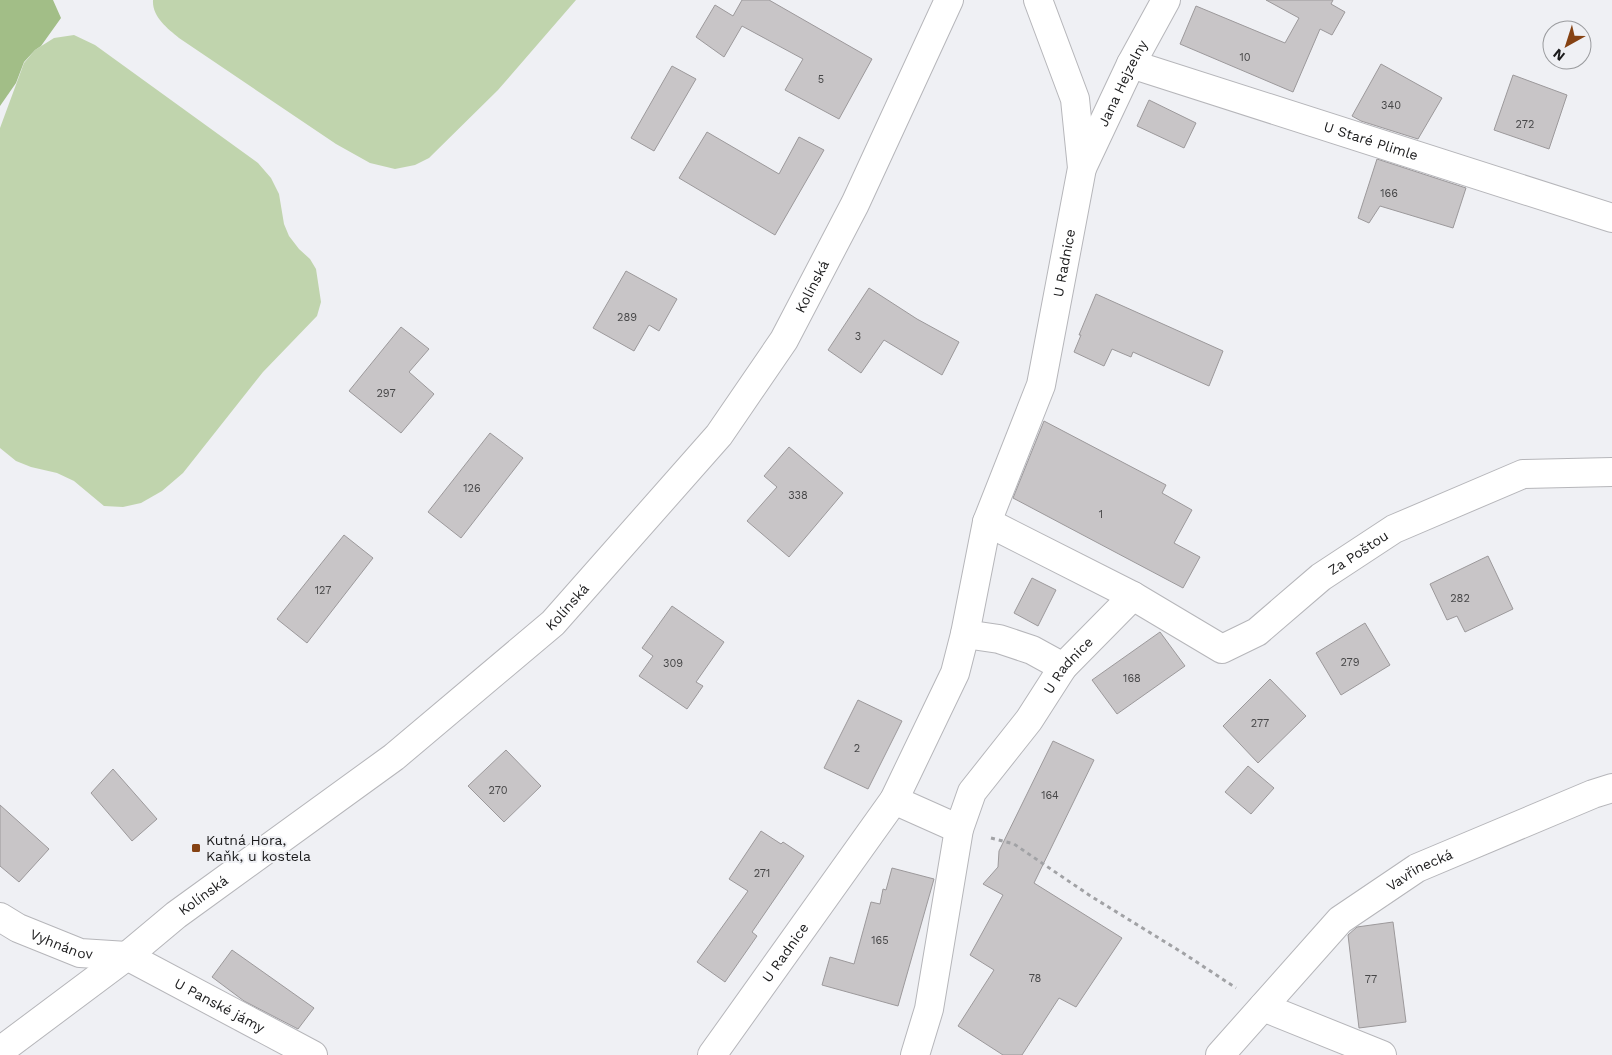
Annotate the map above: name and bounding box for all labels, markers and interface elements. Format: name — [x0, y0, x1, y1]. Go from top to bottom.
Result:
north arrow — [1542, 20, 1592, 70]
street label: Jana Hejzelny — [1095, 37, 1151, 129]
text: N — [1550, 46, 1568, 65]
house number: 10 — [1239, 51, 1251, 64]
house number: 5 — [818, 73, 824, 86]
house number: 340 — [1381, 99, 1401, 112]
street label: U Staré Plimle — [1322, 118, 1420, 163]
house number: 272 — [1516, 118, 1534, 131]
house number: 166 — [1380, 187, 1398, 200]
street label: U Radnice — [1050, 228, 1078, 298]
street label: Kolínská — [792, 257, 832, 315]
house number: 289 — [617, 311, 637, 324]
house number: 3 — [855, 330, 861, 343]
house number: 297 — [376, 387, 396, 400]
house number: 126 — [463, 482, 481, 495]
house number: 338 — [788, 489, 808, 502]
house number: 1 — [1099, 508, 1103, 521]
street label: Za Poštou — [1325, 527, 1391, 578]
street label: Kolínská — [542, 580, 592, 634]
house number: 127 — [315, 584, 331, 597]
house number: 282 — [1450, 592, 1470, 605]
street label: U Radnice — [1040, 634, 1096, 697]
house number: 279 — [1340, 656, 1360, 669]
house number: 309 — [663, 657, 683, 670]
house number: 168 — [1123, 672, 1141, 685]
house number: 277 — [1251, 717, 1269, 730]
house number: 2 — [854, 742, 860, 755]
house number: 270 — [489, 784, 508, 797]
house number: 164 — [1041, 789, 1059, 802]
place label: Kutná Hora, Kaňk, u kostela — [206, 832, 311, 864]
marker: Kutná Hora, Kaňk, u kostela — [190, 842, 202, 854]
street label: Vavřinecká — [1383, 846, 1455, 894]
house number: 271 — [754, 867, 770, 880]
street label: Kolínská — [175, 872, 231, 918]
street label: U Radnice — [759, 920, 812, 985]
street label: Vyhnánov — [28, 926, 94, 962]
house number: 165 — [871, 934, 889, 947]
house number: 78 — [1029, 972, 1042, 985]
house number: 77 — [1365, 973, 1377, 986]
street label: U Panské jámy — [172, 975, 268, 1036]

